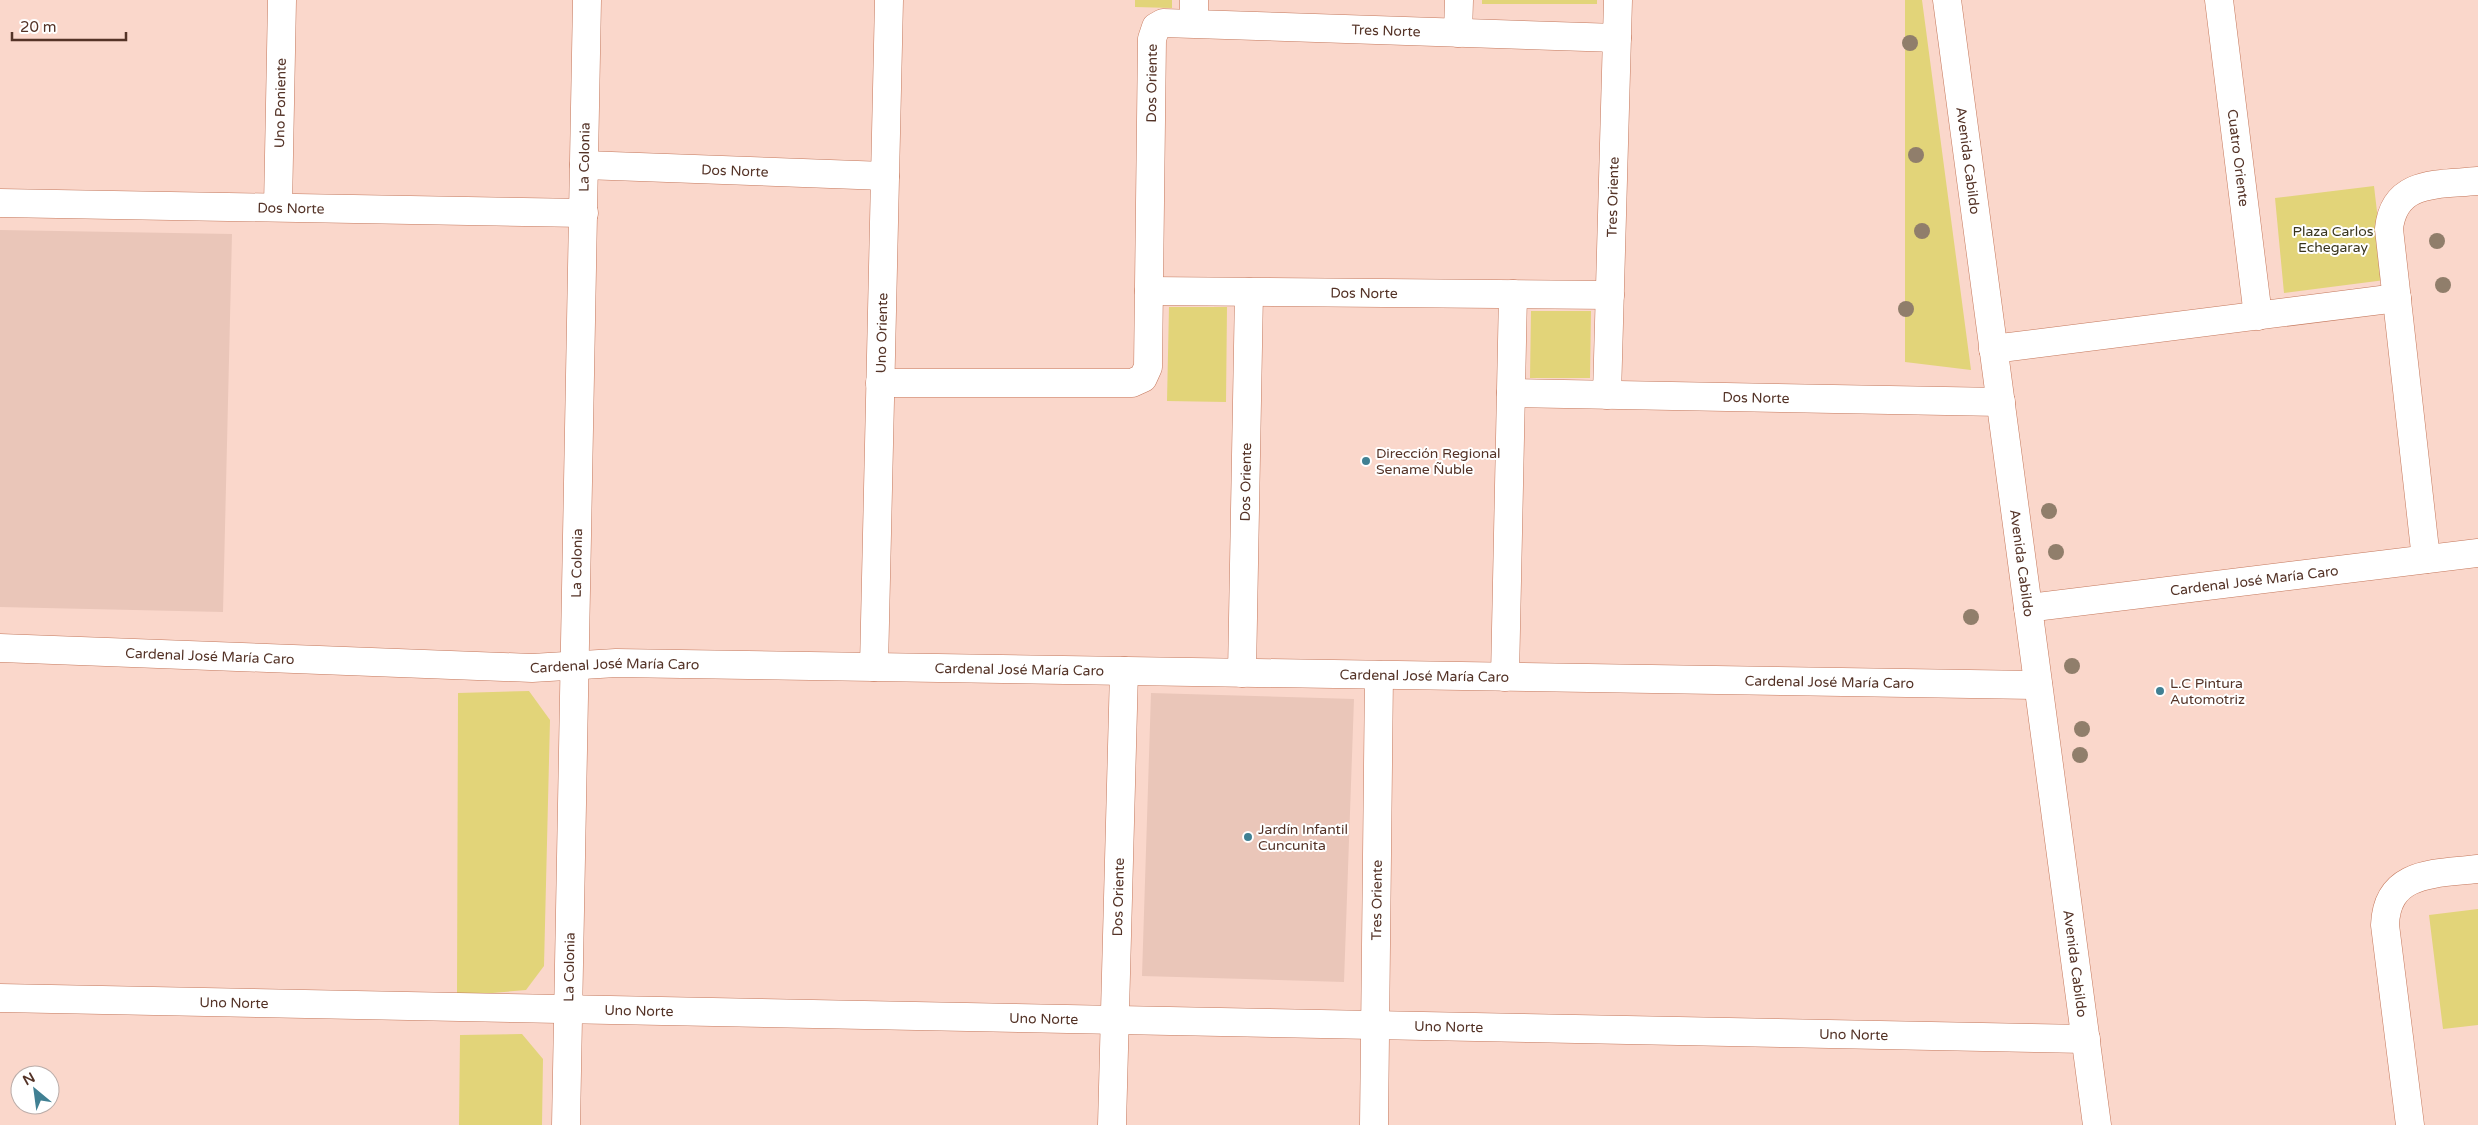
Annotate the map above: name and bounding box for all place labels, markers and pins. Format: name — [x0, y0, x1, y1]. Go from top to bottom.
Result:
place label: Dirección Regional Sename Ñuble — [1376, 445, 1501, 478]
marker: Dirección Regional Sename Ñuble — [1360, 455, 1372, 467]
place label: L.C Pintura Automotriz — [2170, 675, 2245, 708]
marker: L.C Pintura Automotriz — [2154, 685, 2166, 697]
place label: Jardín Infantil Cuncunita — [1258, 821, 1348, 854]
marker: Jardín Infantil Cuncunita — [1242, 831, 1254, 843]

